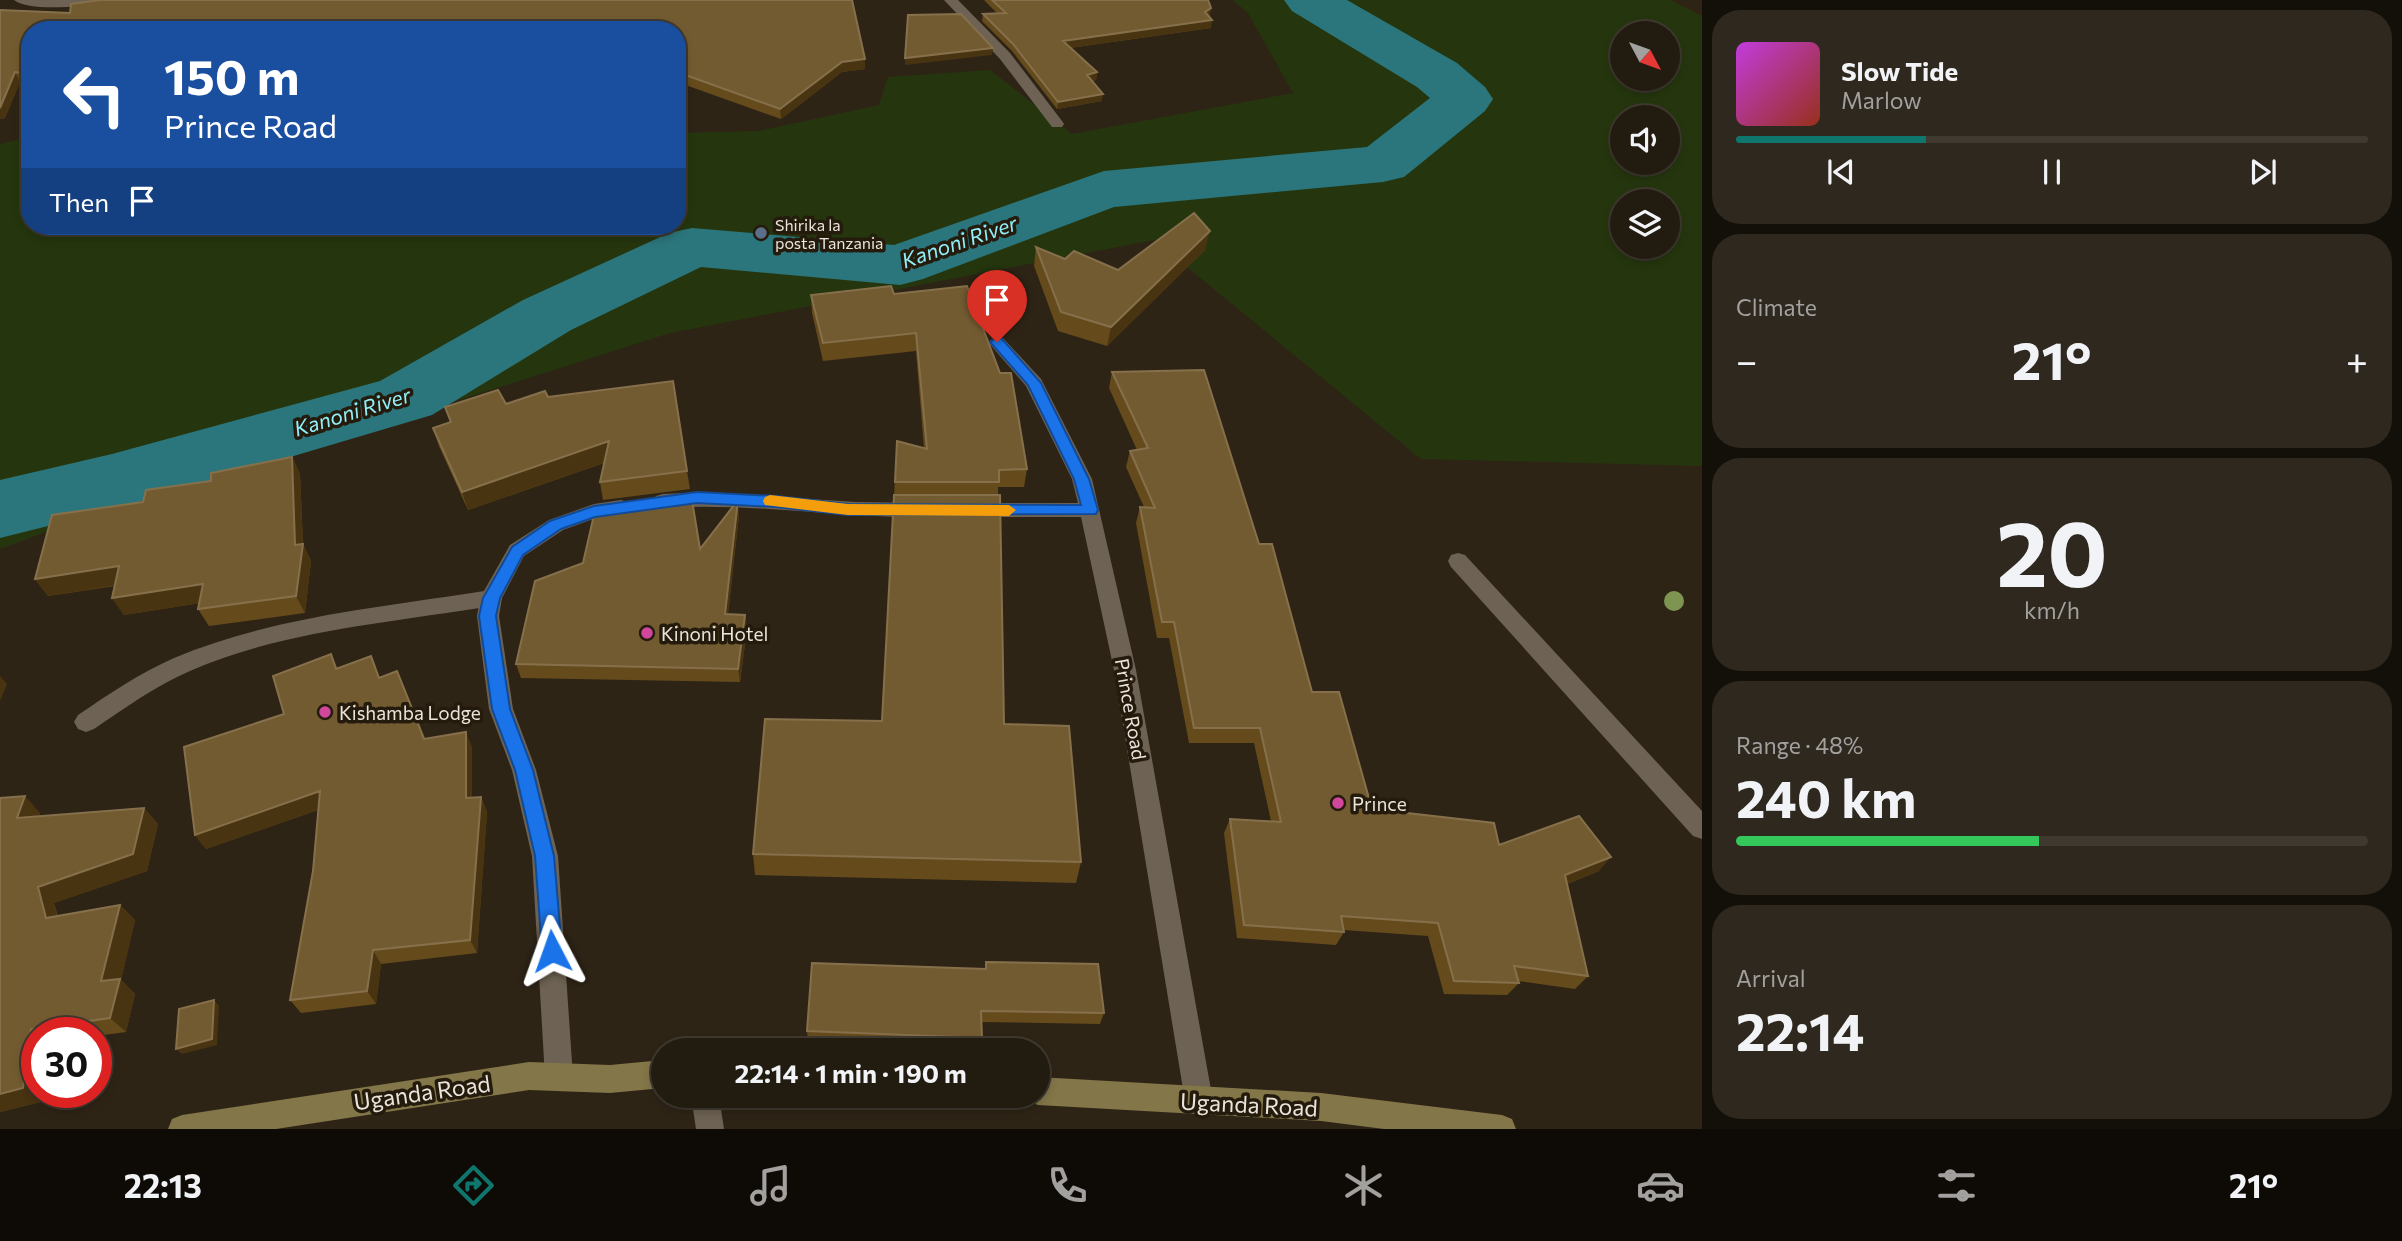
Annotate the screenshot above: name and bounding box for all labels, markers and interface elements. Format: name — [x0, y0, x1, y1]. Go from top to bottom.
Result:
north arrow — [1610, 21, 1680, 91]
map controls — [1610, 21, 1680, 259]
text: 150 m — [164, 45, 299, 105]
icon: left — [49, 49, 140, 140]
text: Slow Tide — [1841, 55, 1958, 86]
text: Marlow — [1841, 86, 1922, 114]
text: Prince Road — [164, 105, 337, 145]
button: sound — [1610, 105, 1680, 175]
icon: previous — [1822, 153, 1860, 191]
icon: pause — [2033, 153, 2071, 191]
icon: next — [2244, 153, 2282, 191]
icon: arrive — [123, 182, 161, 220]
text: Then — [49, 186, 109, 217]
button: layers — [1610, 189, 1680, 259]
water label: Kanoni River — [898, 209, 1021, 272]
place label: Shirika la posta Tanzania — [775, 215, 883, 252]
marker: Shirika la posta Tanzania — [753, 225, 769, 241]
pin — [967, 270, 1027, 342]
icon: arrive — [978, 281, 1016, 319]
text: Climate — [1736, 293, 1817, 321]
text: 21° — [2012, 327, 2091, 391]
text: − — [1736, 336, 1758, 383]
text: + — [2346, 336, 2368, 383]
water label: Kanoni River — [291, 381, 414, 441]
text: 20 — [1996, 494, 2108, 606]
text: km/h — [2024, 596, 2080, 624]
place label: Kinoni Hotel — [661, 622, 768, 645]
marker: Kinoni Hotel — [639, 625, 655, 641]
street label: Prince Road — [1111, 656, 1151, 762]
place label: Kishamba Lodge — [339, 701, 481, 724]
marker: Kishamba Lodge — [317, 704, 333, 720]
text: Range · 48% — [1736, 731, 1863, 759]
text: 240 km — [1736, 765, 1916, 829]
place label: Prince — [1352, 792, 1407, 815]
marker: Prince — [1330, 795, 1346, 811]
position arrow — [515, 914, 589, 988]
text: Arrival — [1736, 964, 1806, 992]
text: 22:14 — [1736, 998, 1864, 1062]
speed limit sign: 30 — [21, 1017, 112, 1108]
text: 22:14 · 1 min · 190 m — [734, 1057, 967, 1088]
street label: Uganda Road — [352, 1069, 492, 1115]
street label: Uganda Road — [1179, 1086, 1319, 1122]
icon: directions — [449, 1161, 498, 1210]
icon: music — [746, 1161, 795, 1210]
icon: phone — [1043, 1161, 1092, 1210]
icon: climate — [1339, 1161, 1388, 1210]
icon: car — [1636, 1161, 1685, 1210]
icon: filters — [1932, 1161, 1981, 1210]
text: 22:13 — [124, 1165, 202, 1205]
text: 21° — [2229, 1165, 2278, 1205]

